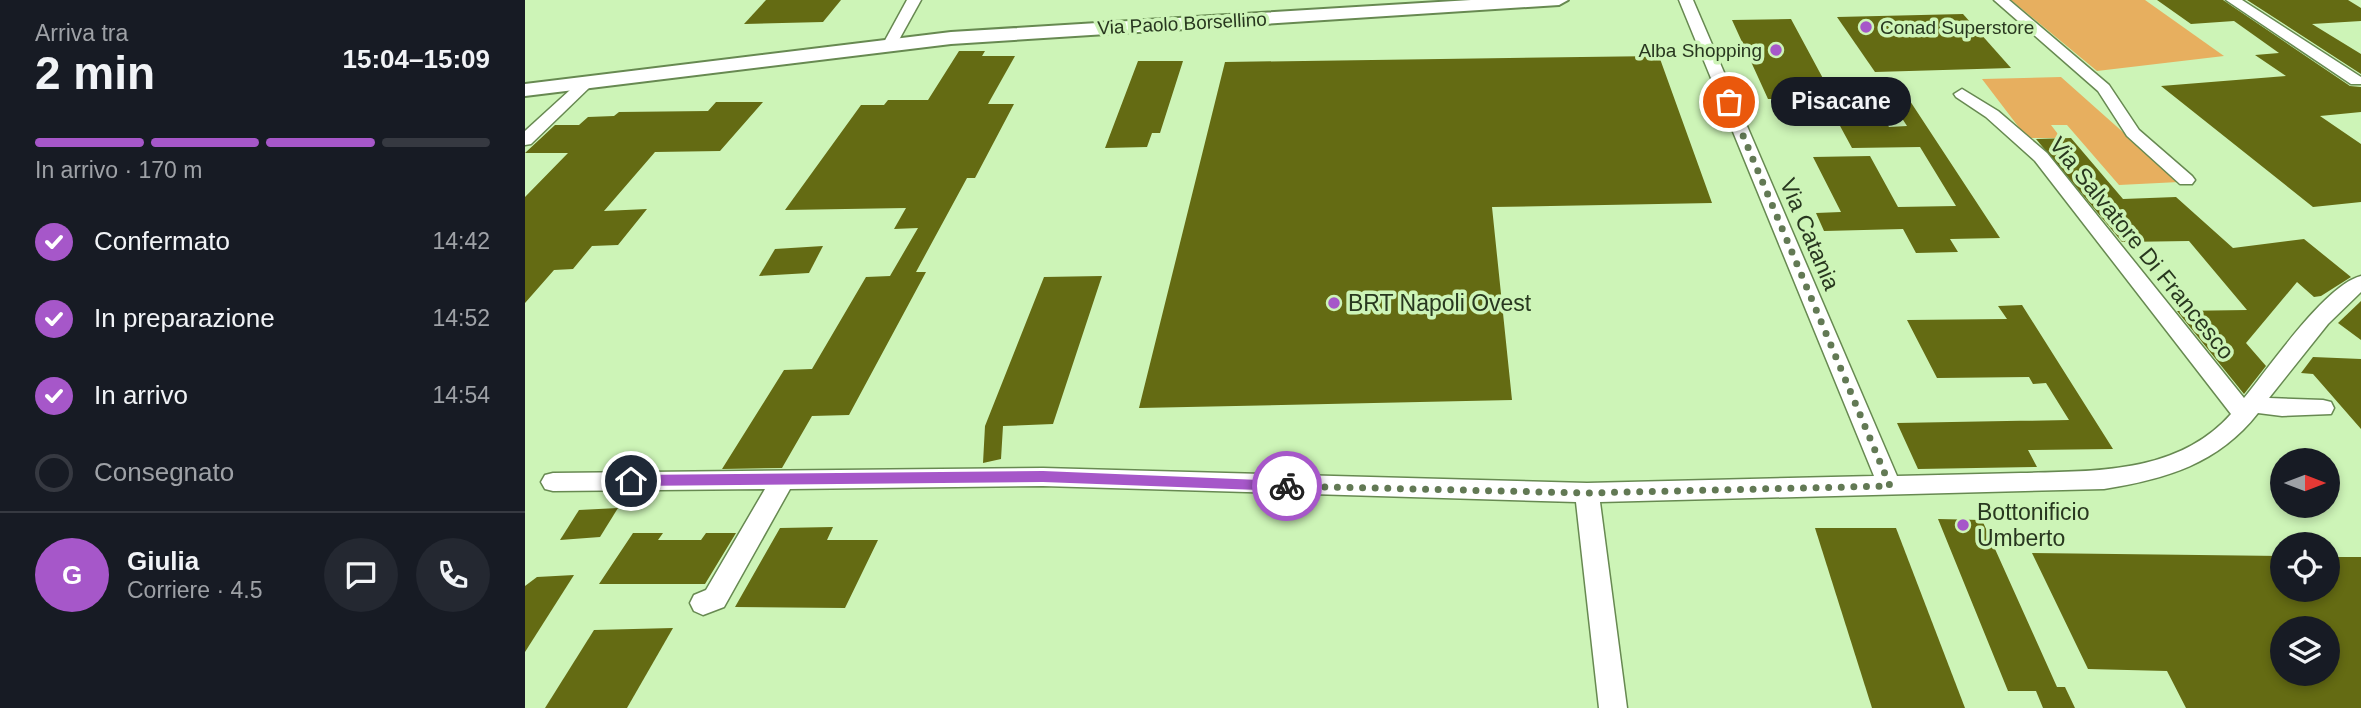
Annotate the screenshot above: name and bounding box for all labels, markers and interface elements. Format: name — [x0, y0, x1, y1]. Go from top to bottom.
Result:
street label: Via Paolo Borsellino — [1097, 9, 1267, 38]
place label: Conad Superstore — [1880, 17, 2034, 38]
marker: Conad Superstore — [1858, 19, 1874, 35]
text: Arriva tra — [35, 20, 128, 46]
place label: Alba Shopping — [1638, 40, 1762, 61]
marker: Alba Shopping — [1768, 42, 1784, 58]
text: 15:04–15:09 — [343, 44, 490, 74]
text: 2 min — [35, 47, 155, 99]
pin — [1699, 72, 1759, 132]
callout: Pisacane — [1771, 78, 1911, 126]
icon: bag — [1710, 83, 1748, 121]
text: Pisacane — [1791, 88, 1891, 114]
street label: Via Salvatore Di Francesco — [2044, 132, 2240, 364]
text: In arrivo · 170 m — [35, 157, 202, 183]
street label: Via Catania — [1775, 174, 1845, 294]
icon: check — [35, 223, 73, 261]
text: Confermato — [94, 226, 230, 256]
text: 14:42 — [432, 228, 490, 254]
place label: BRT Napoli Ovest — [1348, 290, 1532, 316]
marker: BRT Napoli Ovest — [1326, 295, 1342, 311]
icon: check — [35, 300, 73, 338]
text: In preparazione — [94, 303, 275, 333]
text: 14:52 — [432, 305, 490, 331]
icon: check — [35, 377, 73, 415]
text: In arrivo — [94, 380, 188, 410]
text: 14:54 — [432, 382, 490, 408]
north arrow — [2270, 448, 2340, 518]
map controls — [2270, 448, 2340, 686]
pin — [601, 451, 661, 511]
courier — [1252, 451, 1322, 521]
text: Consegnato — [94, 457, 234, 487]
icon: home — [612, 462, 650, 500]
icon: bike — [1268, 467, 1306, 505]
place label: Bottonificio Umberto — [1977, 499, 2090, 551]
marker: Bottonificio Umberto — [1955, 517, 1971, 533]
button: locate — [2270, 532, 2340, 602]
button: chat — [324, 538, 398, 612]
button: phone — [416, 538, 490, 612]
text: Giulia — [127, 546, 199, 576]
text: G — [62, 560, 82, 590]
text: Corriere · 4.5 — [127, 577, 262, 603]
button: layers — [2270, 616, 2340, 686]

